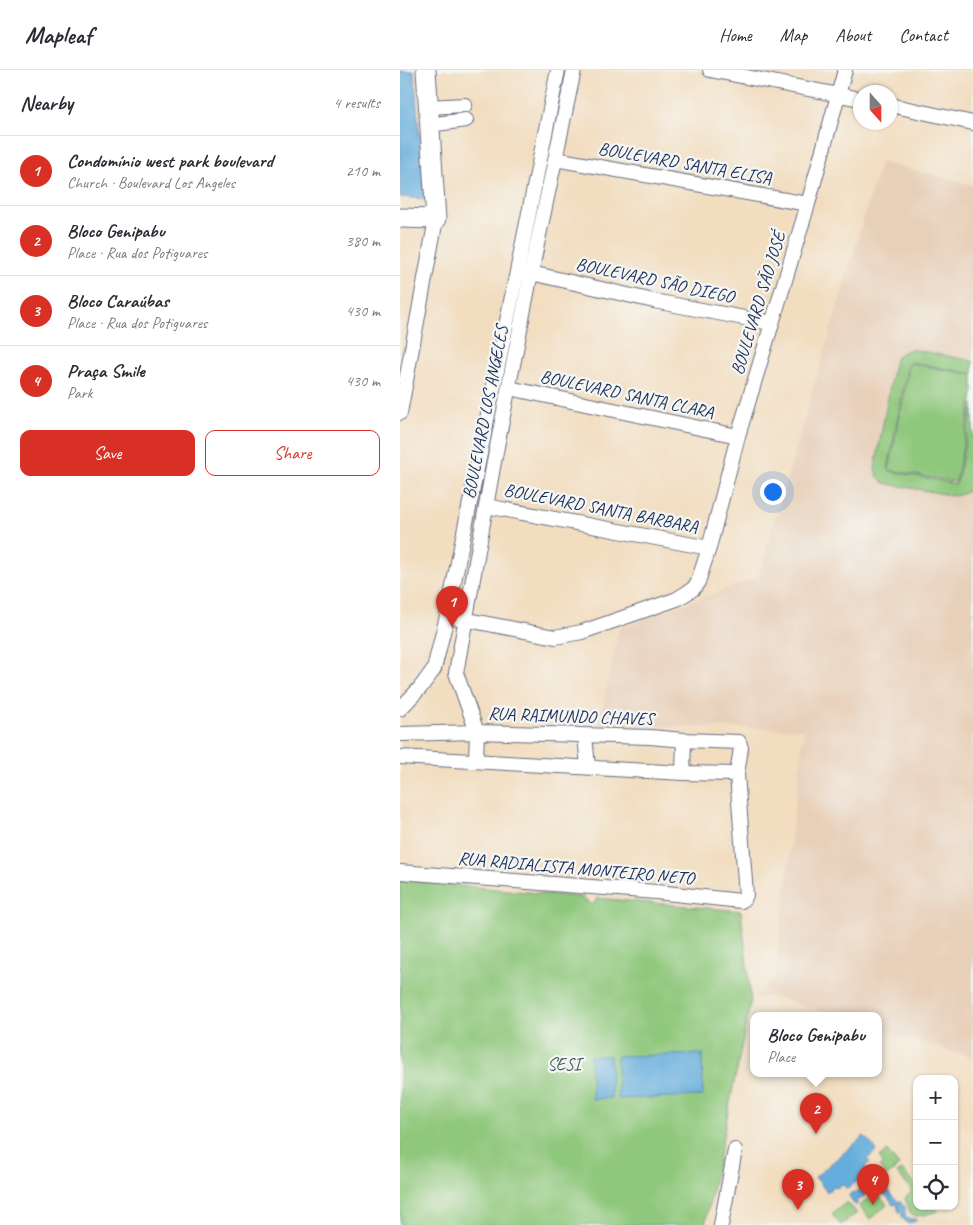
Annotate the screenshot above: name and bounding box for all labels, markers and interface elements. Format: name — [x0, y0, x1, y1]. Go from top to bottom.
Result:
text: Mapleaf — [25, 20, 92, 50]
text: Home — [719, 24, 752, 46]
text: Map — [780, 24, 807, 46]
text: About — [835, 24, 871, 46]
text: Contact — [899, 24, 948, 46]
north arrow — [853, 85, 898, 130]
text: Nearby — [20, 90, 73, 116]
text: 4 results — [333, 93, 380, 113]
street label: BOULEVARD SANTA ELISA — [597, 137, 774, 189]
text: Condomínio west park boulevard — [67, 149, 273, 173]
text: 1 — [32, 161, 40, 181]
text: 210 m — [346, 161, 380, 181]
text: Church · Boulevard Los Angeles — [67, 173, 235, 193]
text: Bloco Genipabu — [67, 219, 165, 243]
street label: BOULEVARD SÃO JOSÉ — [726, 227, 791, 377]
text: 2 — [32, 231, 40, 251]
text: 380 m — [346, 231, 380, 251]
text: Place · Rua dos Potiguares — [67, 243, 207, 263]
street label: BOULEVARD SÃO DIEGO — [574, 252, 738, 308]
text: Bloco Caraúbas — [67, 289, 169, 313]
text: 3 — [32, 301, 40, 321]
text: 430 m — [346, 301, 380, 321]
text: Place · Rua dos Potiguares — [67, 313, 207, 333]
street label: BOULEVARD LOS ANGELES — [457, 321, 513, 501]
text: Praça Smile — [67, 359, 145, 383]
street label: BOULEVARD SANTA CLARA — [538, 365, 717, 423]
text: 4 — [32, 371, 40, 391]
text: 430 m — [346, 371, 380, 391]
text: Park — [67, 383, 92, 403]
button: Save — [20, 430, 195, 476]
button: Share — [205, 430, 380, 476]
street label: BOULEVARD SANTA BARBARA — [502, 478, 701, 538]
your location — [760, 479, 786, 505]
pin: 1 — [436, 586, 468, 627]
street label: RUA RAIMUNDO CHAVES — [488, 702, 657, 730]
street label: RUA RADIALISTA MONTEIRO NETO — [457, 847, 697, 889]
popup — [750, 1012, 882, 1077]
text: Bloco Genipabu — [767, 1023, 865, 1047]
text: Place — [767, 1047, 795, 1067]
park label: SESI — [547, 1053, 585, 1075]
map controls — [913, 1075, 958, 1210]
button: + — [913, 1075, 958, 1120]
pin: 2 — [800, 1093, 832, 1134]
button: − — [913, 1120, 958, 1165]
pin: 4 — [857, 1164, 889, 1205]
button: locate — [913, 1165, 958, 1210]
pin: 3 — [782, 1169, 814, 1210]

